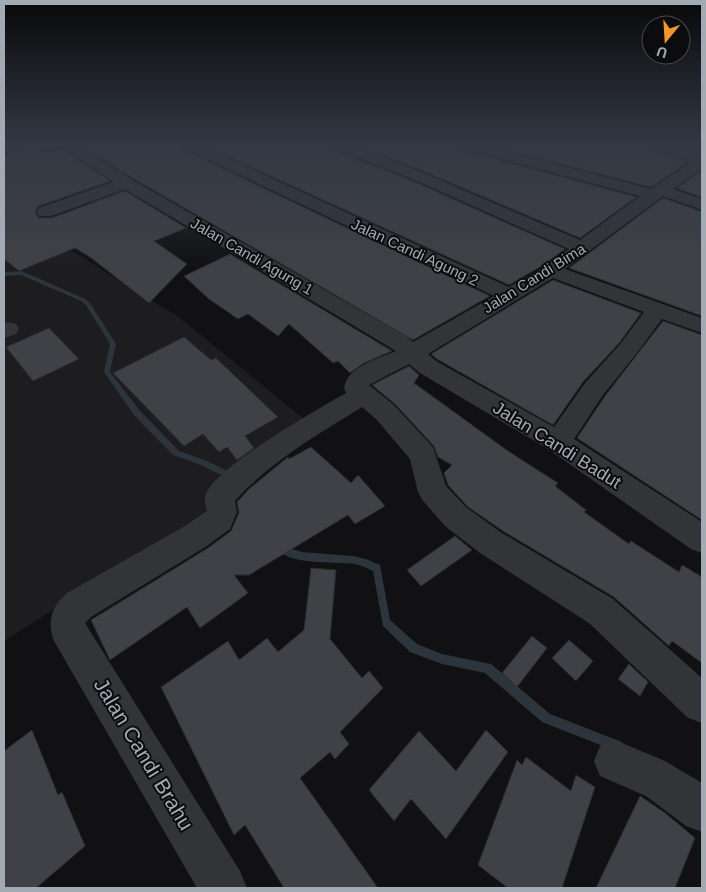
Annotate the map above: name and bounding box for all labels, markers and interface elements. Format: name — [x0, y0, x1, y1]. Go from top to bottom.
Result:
north arrow — [641, 15, 691, 65]
text: U — [655, 43, 669, 62]
street label: Jalan Candi Agung 1 — [188, 214, 316, 298]
street label: Jalan Candi Agung 2 — [349, 215, 481, 289]
street label: Jalan Candi Bima — [480, 239, 589, 316]
street label: Jalan Candi Badut — [489, 398, 625, 492]
street label: Jalan Candi Brahu — [90, 674, 198, 834]

